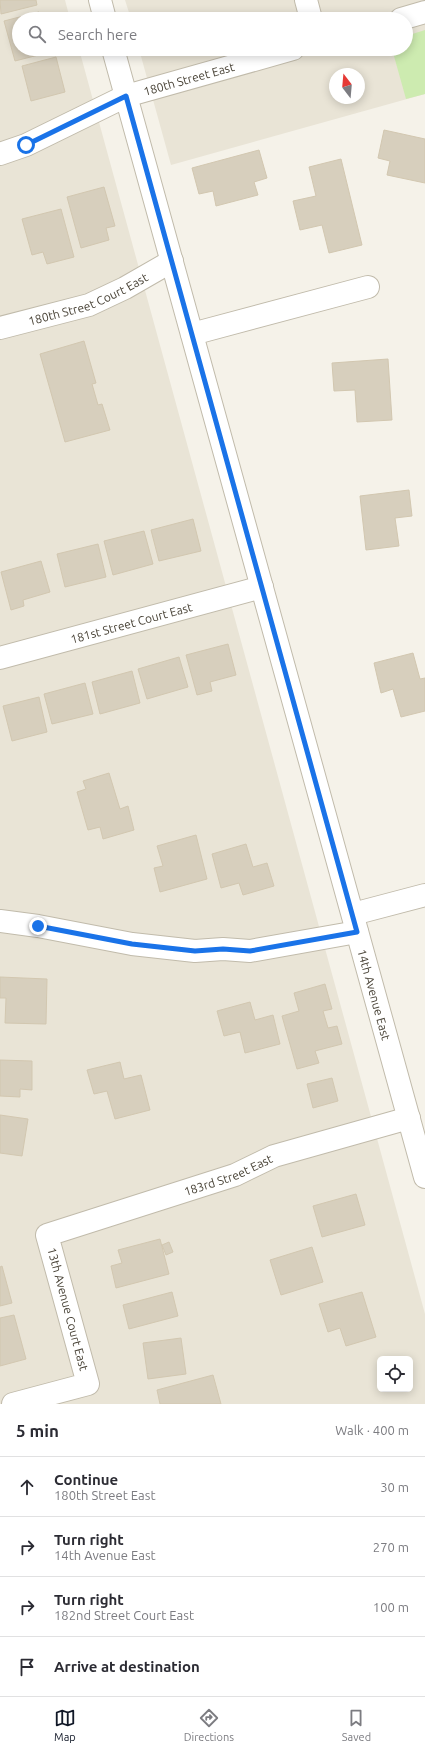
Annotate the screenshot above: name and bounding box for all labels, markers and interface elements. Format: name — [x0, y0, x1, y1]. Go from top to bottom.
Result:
search box — [12, 12, 413, 56]
icon: search — [26, 23, 48, 45]
text: Search here — [58, 26, 137, 43]
street label: 180th Street East — [142, 59, 236, 97]
north arrow — [329, 68, 365, 104]
route start — [17, 136, 35, 154]
street label: 180th Street Court East — [27, 270, 150, 327]
street label: 181st Street Court East — [69, 600, 194, 645]
route end — [29, 917, 47, 935]
street label: 14th Avenue East — [356, 947, 393, 1042]
street label: 183rd Street East — [182, 1151, 274, 1197]
street label: 13th Avenue Court East — [45, 1246, 91, 1372]
map controls — [377, 1356, 413, 1392]
button: locate — [377, 1356, 413, 1392]
text: 5 min — [16, 1421, 59, 1440]
text: Walk · 400 m — [335, 1423, 409, 1437]
text: Continue — [54, 1471, 118, 1488]
icon: ahead — [16, 1476, 38, 1498]
text: 30 m — [380, 1480, 409, 1494]
text: 180th Street East — [54, 1488, 156, 1502]
text: Turn right — [54, 1531, 124, 1548]
icon: right — [16, 1536, 38, 1558]
text: 270 m — [373, 1540, 409, 1554]
text: 14th Avenue East — [54, 1548, 156, 1562]
text: Turn right — [54, 1591, 124, 1608]
icon: right — [16, 1596, 38, 1618]
text: 100 m — [373, 1600, 409, 1614]
text: 182nd Street Court East — [54, 1608, 194, 1622]
icon: arrive — [16, 1656, 38, 1678]
text: Arrive at destination — [54, 1658, 200, 1675]
tab: Map — [54, 1707, 76, 1743]
tab: Directions — [184, 1707, 234, 1743]
tab: Saved — [342, 1707, 371, 1743]

